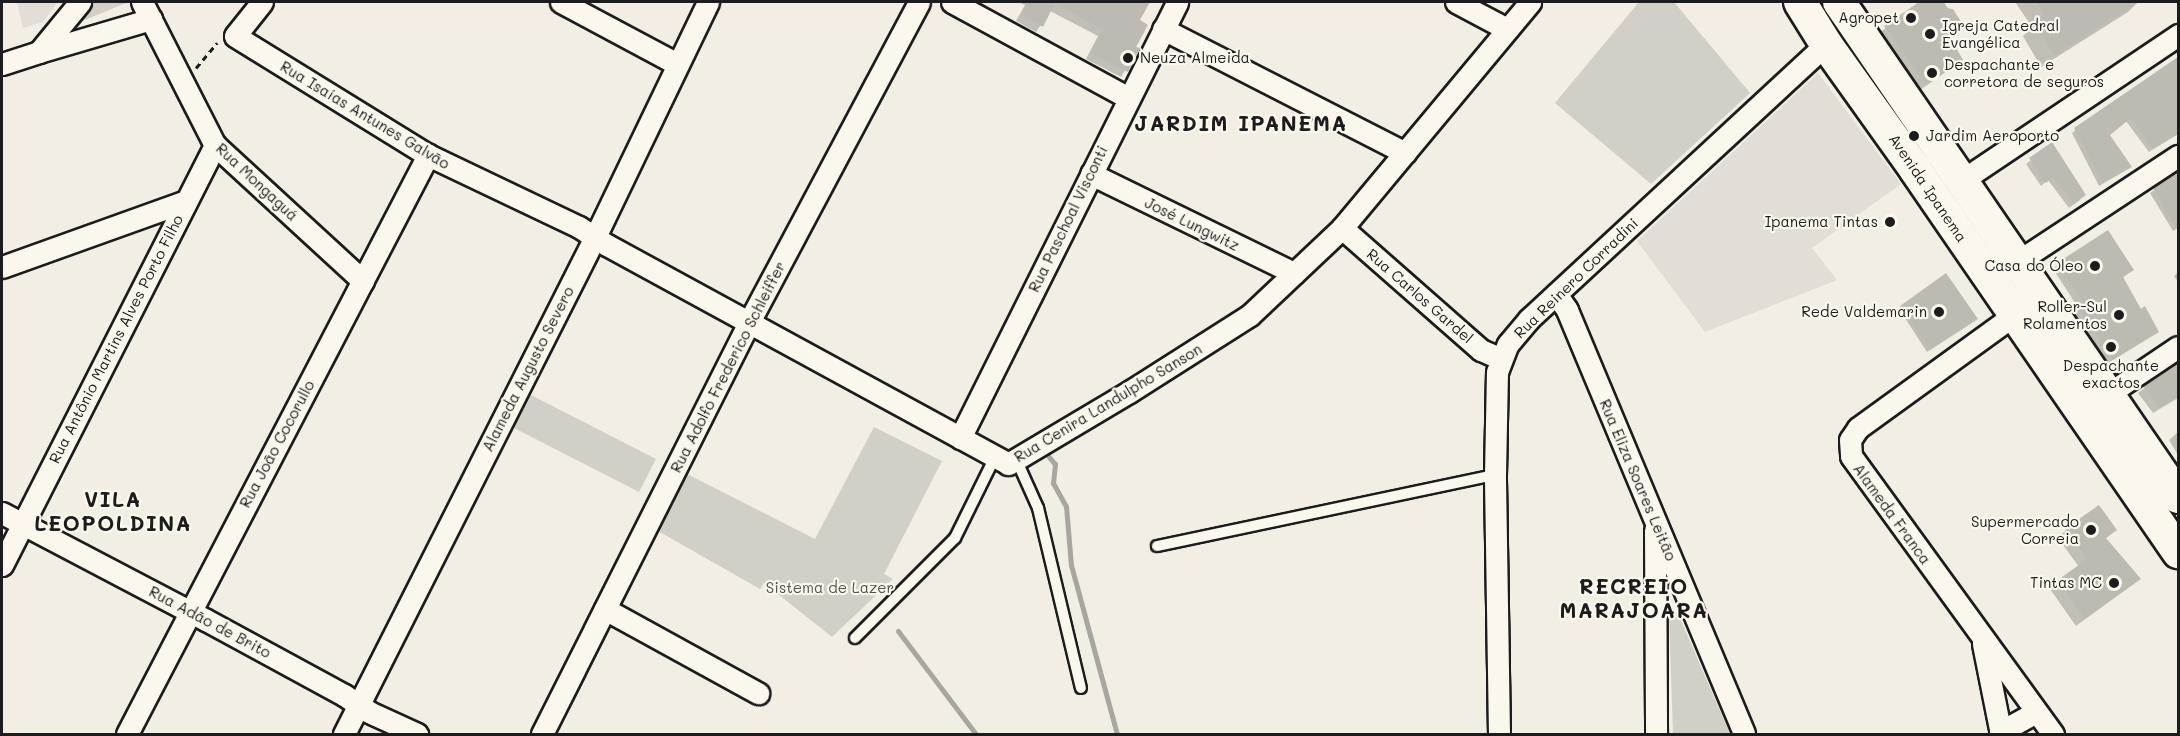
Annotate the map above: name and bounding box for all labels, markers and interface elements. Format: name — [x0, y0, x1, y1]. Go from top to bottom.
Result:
place label: Agropet — [1838, 9, 1899, 27]
marker: Agropet — [1904, 11, 1918, 25]
place label: Igreja Catedral Evangélica — [1942, 16, 2059, 51]
marker: Igreja Catedral Evangélica — [1923, 27, 1937, 41]
place label: Neuza Almeida — [1140, 49, 1250, 67]
marker: Neuza Almeida — [1121, 51, 1135, 65]
place label: Despachante e corretora de seguros — [1944, 55, 2104, 90]
street label: Rua Isaías Antunes Galvão — [277, 57, 453, 173]
marker: Despachante e corretora de seguros — [1925, 66, 1939, 80]
district label: JARDIM IPANEMA — [1134, 110, 1348, 136]
place label: Jardim Aeroporto — [1926, 127, 2059, 145]
marker: Jardim Aeroporto — [1907, 129, 1921, 143]
street label: Avenida Ipanema — [1885, 130, 1971, 246]
street label: Rua Mongaguá — [212, 139, 302, 225]
street label: Rua Paschoal Visconti — [1025, 143, 1111, 295]
street label: José Lungwitz — [1142, 193, 1242, 255]
street label: Rua Antônio Martins Alves Porto Filho — [45, 212, 187, 466]
place label: Ipanema Tintas — [1765, 213, 1878, 231]
street label: Rua Reinero Corradini — [1510, 214, 1642, 342]
marker: Ipanema Tintas — [1883, 215, 1897, 229]
street label: Rua Carlos Gardel — [1363, 245, 1477, 347]
place label: Casa do Óleo — [1984, 257, 2083, 275]
street label: Rua Adolfo Frederico Schleiffer — [667, 258, 789, 476]
marker: Casa do Óleo — [2088, 259, 2102, 273]
street label: Alameda Augusto Severo — [478, 283, 578, 455]
place label: Roller-Sul Rolamentos — [2023, 297, 2107, 332]
place label: Rede Valdemarin — [1801, 303, 1927, 321]
marker: Rede Valdemarin — [1932, 305, 1946, 319]
marker: Roller-Sul Rolamentos — [2112, 308, 2126, 322]
street label: Rua Cenira Landulpho Sanson — [1011, 340, 1205, 466]
marker: Despachante exactos — [2104, 340, 2118, 354]
place label: Despachante exactos — [2063, 356, 2159, 391]
street label: Rua João Cocorullo — [236, 377, 318, 511]
street label: Rua Eliza Soares Leitão — [1596, 397, 1680, 563]
street label: Alameda Franca — [1849, 460, 1935, 568]
district label: VILA LEOPOLDINA — [34, 486, 192, 536]
place label: Supermercado Correia — [1971, 512, 2079, 547]
marker: Supermercado Correia — [2084, 523, 2098, 537]
district label: RECREIO MARAJOARA — [1560, 573, 1708, 623]
place label: Tintas MC — [2030, 574, 2102, 592]
marker: Tintas MC — [2107, 576, 2121, 590]
park label: Sistema de Lazer — [766, 579, 894, 597]
street label: Rua Adão de Brito — [146, 582, 274, 662]

